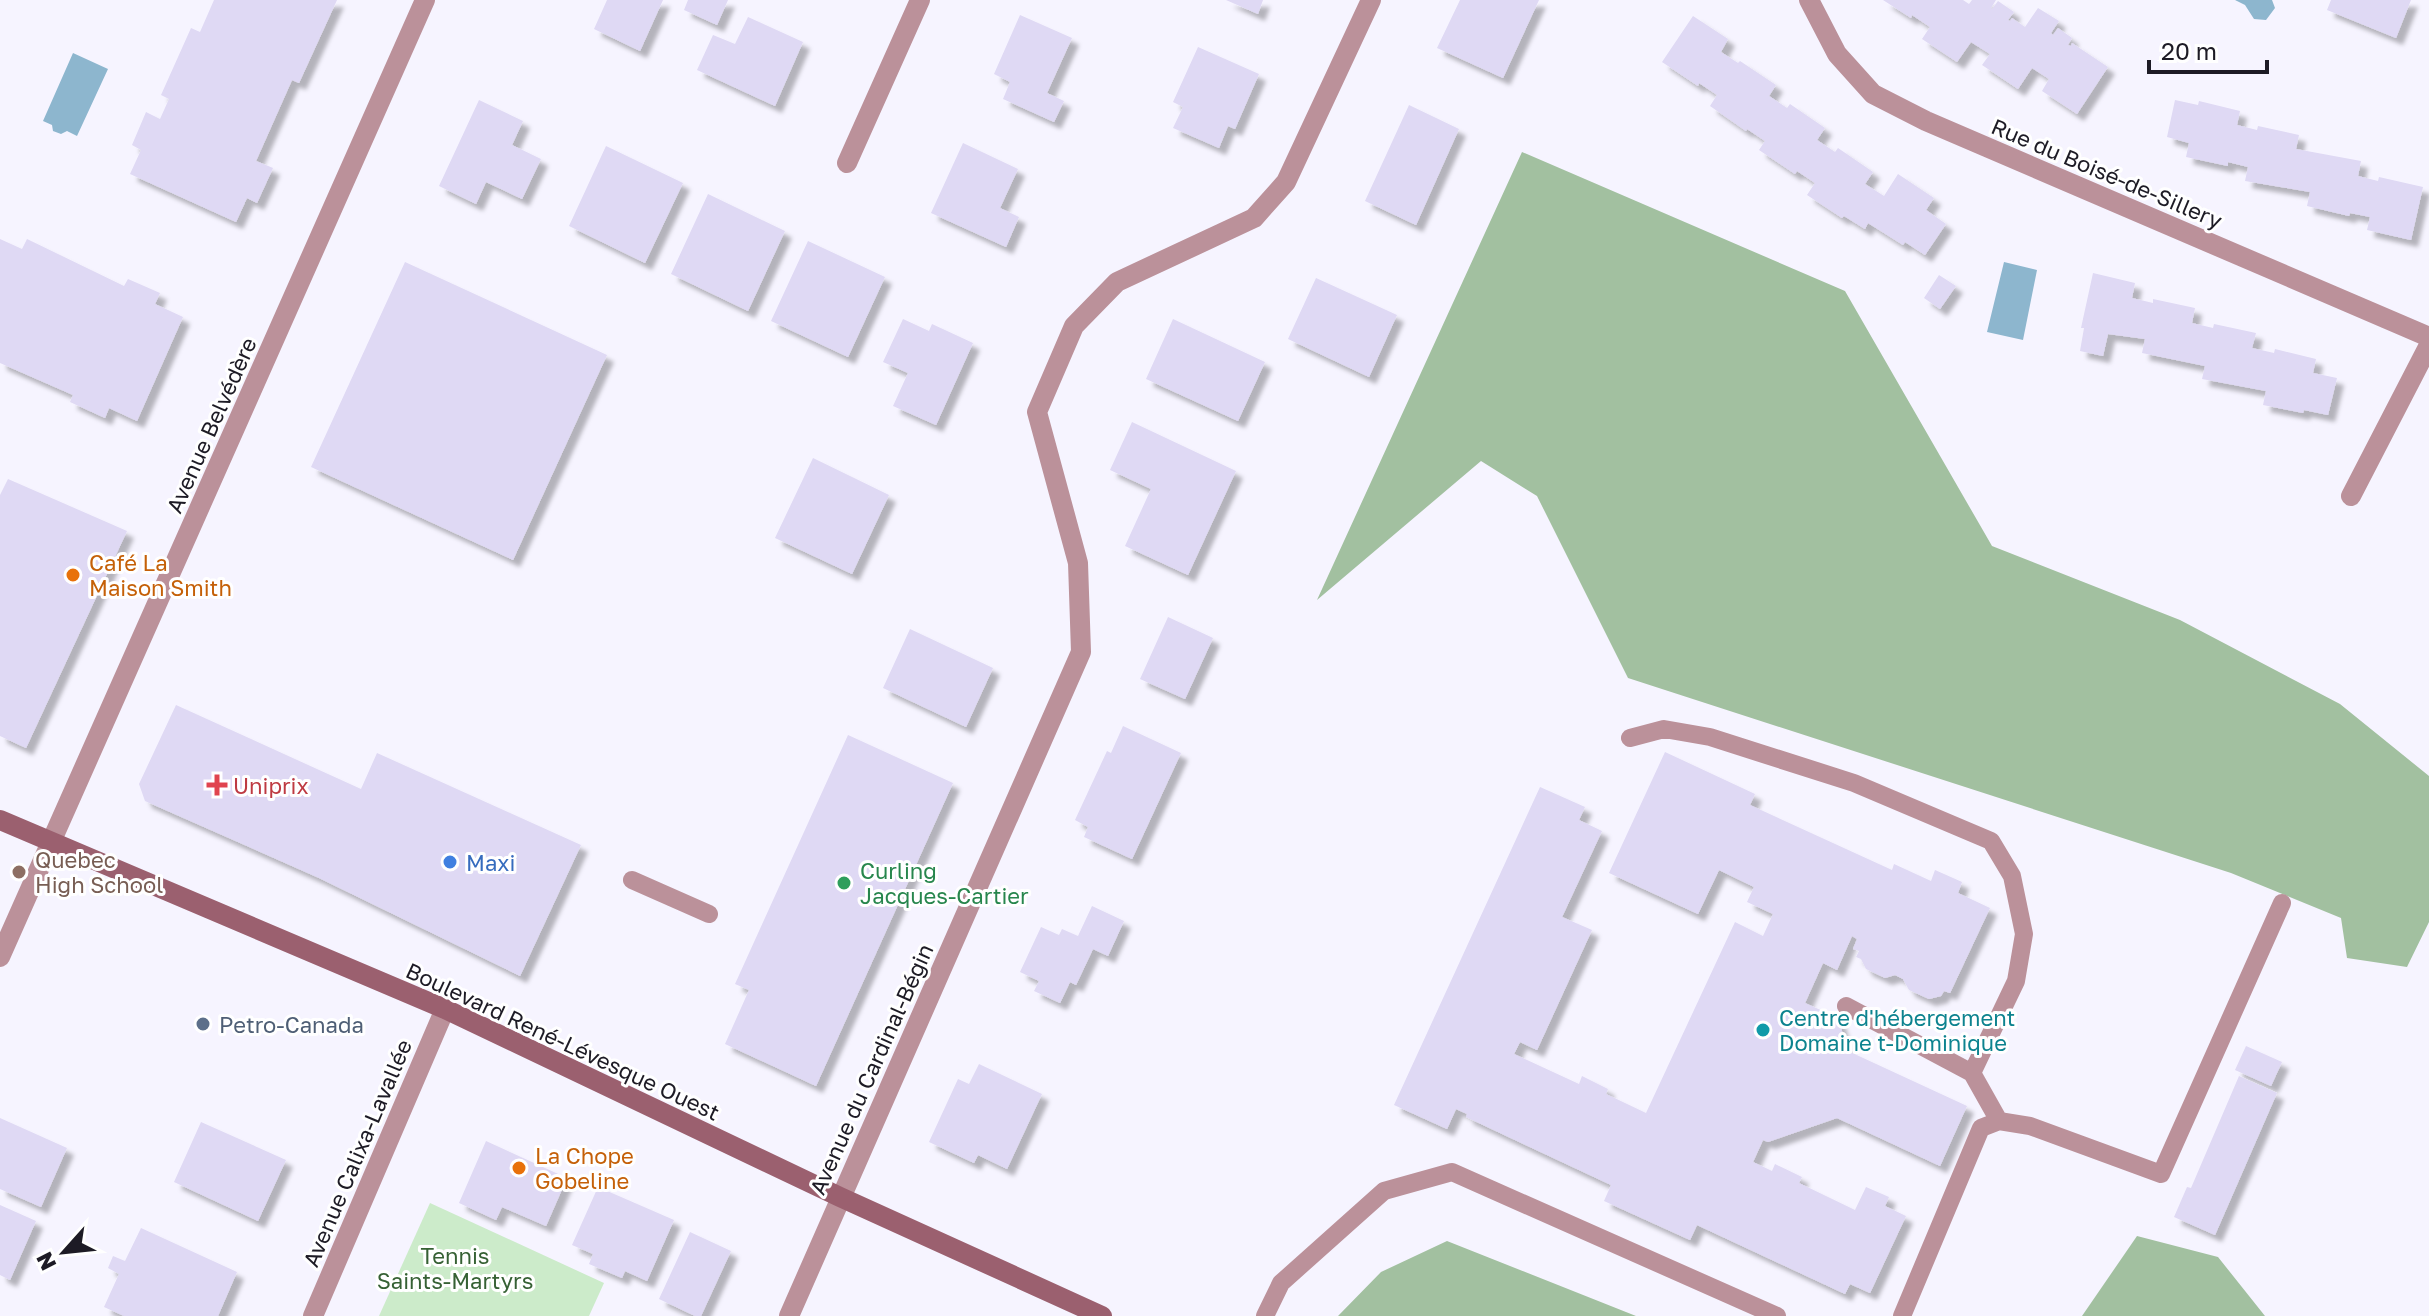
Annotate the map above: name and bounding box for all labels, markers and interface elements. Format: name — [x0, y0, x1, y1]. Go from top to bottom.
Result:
scale bar — [2149, 24, 2267, 74]
text: 20 m — [2161, 36, 2217, 65]
street label: Rue du Boisé-de-Sillery — [1988, 112, 2226, 234]
street label: Avenue Belvédère — [160, 333, 262, 517]
place label: Café La Maison Smith — [89, 549, 232, 601]
marker: Café La Maison Smith — [64, 566, 82, 584]
place label: Uniprix — [233, 772, 309, 799]
marker: Uniprix — [208, 776, 226, 794]
place label: Quebec High School — [35, 846, 163, 898]
place label: Maxi — [466, 849, 515, 876]
marker: Maxi — [441, 853, 459, 871]
place label: Curling Jacques-Cartier — [860, 857, 1029, 909]
marker: Quebec High School — [10, 863, 28, 881]
marker: Curling Jacques-Cartier — [835, 874, 853, 892]
street label: Avenue du Cardinal-Bégin — [803, 939, 939, 1199]
street label: Boulevard René-Lévesque Ouest — [402, 956, 724, 1126]
place label: Centre d'hébergement Domaine t-Dominique — [1779, 1004, 2015, 1056]
place label: Petro-Canada — [219, 1011, 364, 1038]
marker: Petro-Canada — [194, 1015, 212, 1033]
marker: Centre d'hébergement Domaine t-Dominique — [1754, 1021, 1772, 1039]
street label: Avenue Calixa-Lavallée — [297, 1035, 417, 1271]
place label: La Chope Gobeline — [535, 1142, 634, 1194]
marker: La Chope Gobeline — [510, 1159, 528, 1177]
north arrow — [24, 1212, 104, 1292]
park label: Tennis Saints-Martyrs — [377, 1242, 533, 1294]
text: N — [30, 1248, 62, 1275]

